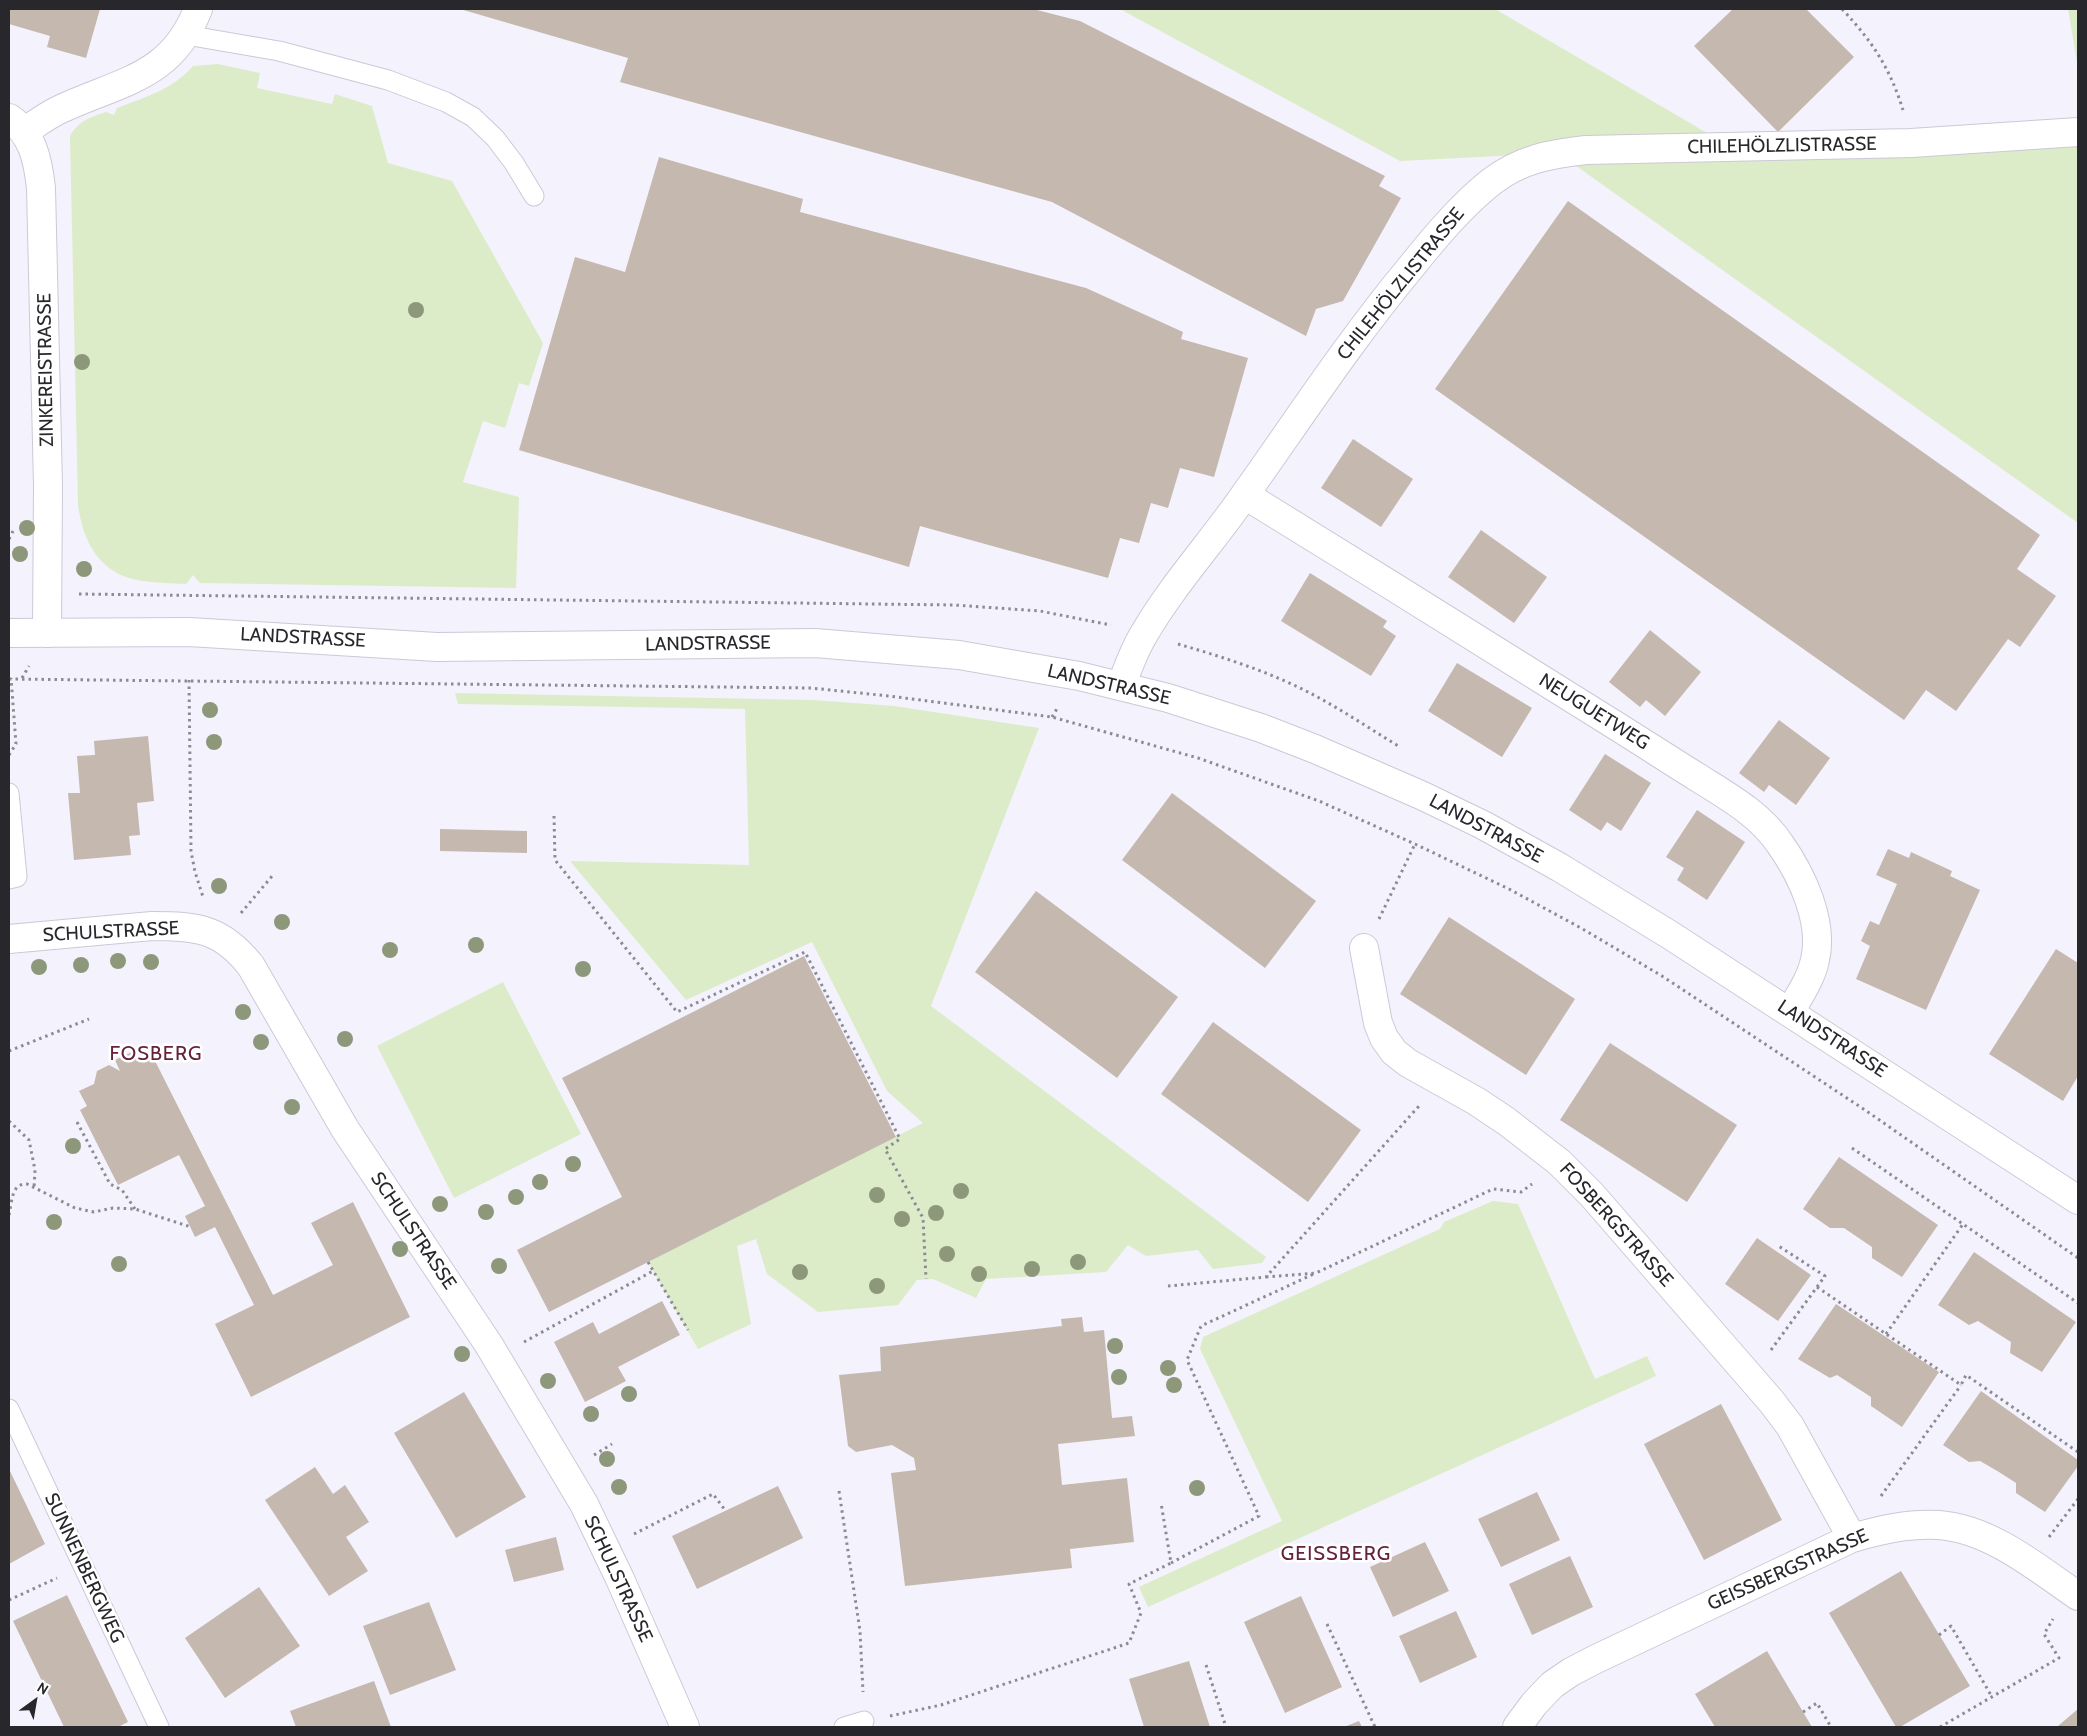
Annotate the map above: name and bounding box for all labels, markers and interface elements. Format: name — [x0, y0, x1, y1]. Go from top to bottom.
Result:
street label: CHILEHÖLZLISTRASSE — [1687, 133, 1877, 159]
street label: CHILEHÖLZLISTRASSE — [1333, 203, 1469, 365]
street label: ZINKEREISTRASSE — [33, 293, 59, 447]
street label: LANDSTRASSE — [240, 623, 366, 653]
street label: LANDSTRASSE — [645, 632, 771, 656]
street label: LANDSTRASSE — [1045, 660, 1173, 710]
street label: NEUGUETWEG — [1535, 669, 1653, 755]
street label: LANDSTRASSE — [1425, 789, 1547, 869]
street label: SCHULSTRASSE — [42, 917, 180, 947]
street label: LANDSTRASSE — [1773, 995, 1891, 1083]
district label: FOSBERG — [109, 1042, 203, 1066]
street label: FOSBERGSTRASSE — [1554, 1158, 1678, 1292]
street label: SCHULSTRASSE — [365, 1168, 461, 1294]
street label: SUNNENBERGWEG — [39, 1489, 129, 1647]
street label: SCHULSTRASSE — [579, 1512, 657, 1646]
street label: GEISSBERGSTRASSE — [1704, 1524, 1872, 1616]
district label: GEISSBERG — [1280, 1542, 1392, 1566]
north arrow — [10, 1676, 60, 1726]
text: N — [34, 1678, 52, 1699]

